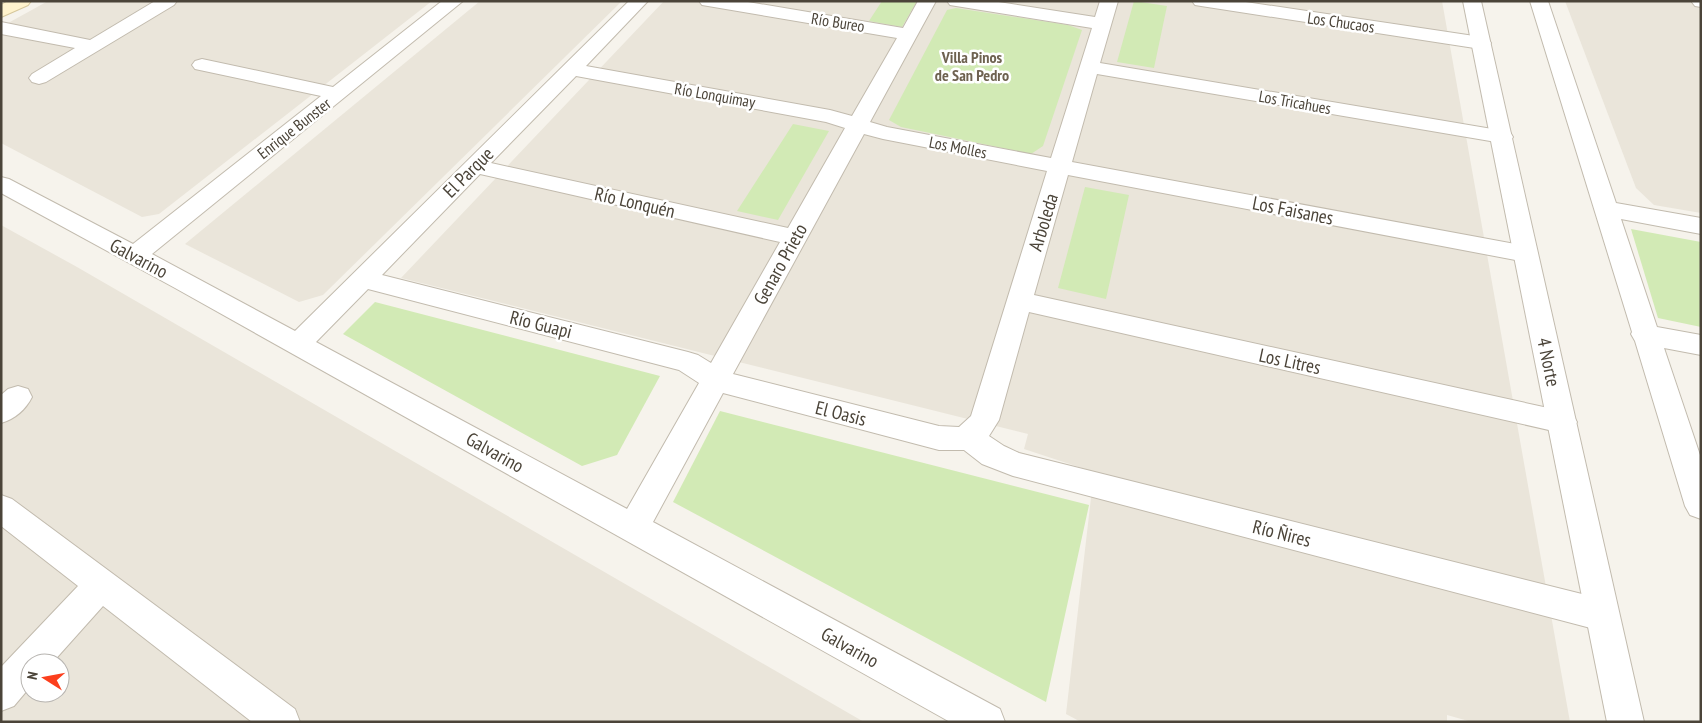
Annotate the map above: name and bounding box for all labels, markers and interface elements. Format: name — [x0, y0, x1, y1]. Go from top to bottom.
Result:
street label: Los Chucaos — [1306, 7, 1376, 37]
street label: Río Bureo — [810, 8, 866, 36]
district label: Villa Pinos de San Pedro — [935, 47, 1009, 85]
street label: Río Lonquimay — [673, 78, 757, 112]
street label: Los Tricahues — [1257, 86, 1333, 118]
street label: Enrique Bunster — [253, 93, 335, 163]
street label: Los Molles — [928, 132, 988, 162]
street label: El Parque — [438, 142, 498, 202]
street label: Río Lonquén — [592, 181, 678, 223]
street label: Arboleda — [1023, 190, 1063, 254]
street label: Los Faisanes — [1251, 190, 1335, 230]
street label: Genaro Prieto — [748, 219, 812, 309]
street label: Galvarino — [106, 233, 172, 283]
street label: Río Guapi — [508, 305, 574, 343]
street label: 4 Norte — [1532, 335, 1566, 389]
street label: Los Litres — [1257, 343, 1323, 379]
street label: El Oasis — [813, 395, 869, 431]
street label: Galvarino — [462, 426, 528, 478]
street label: Río Ñires — [1250, 514, 1314, 552]
street label: Galvarino — [817, 621, 883, 673]
north arrow — [20, 653, 70, 703]
text: N — [23, 670, 42, 681]

